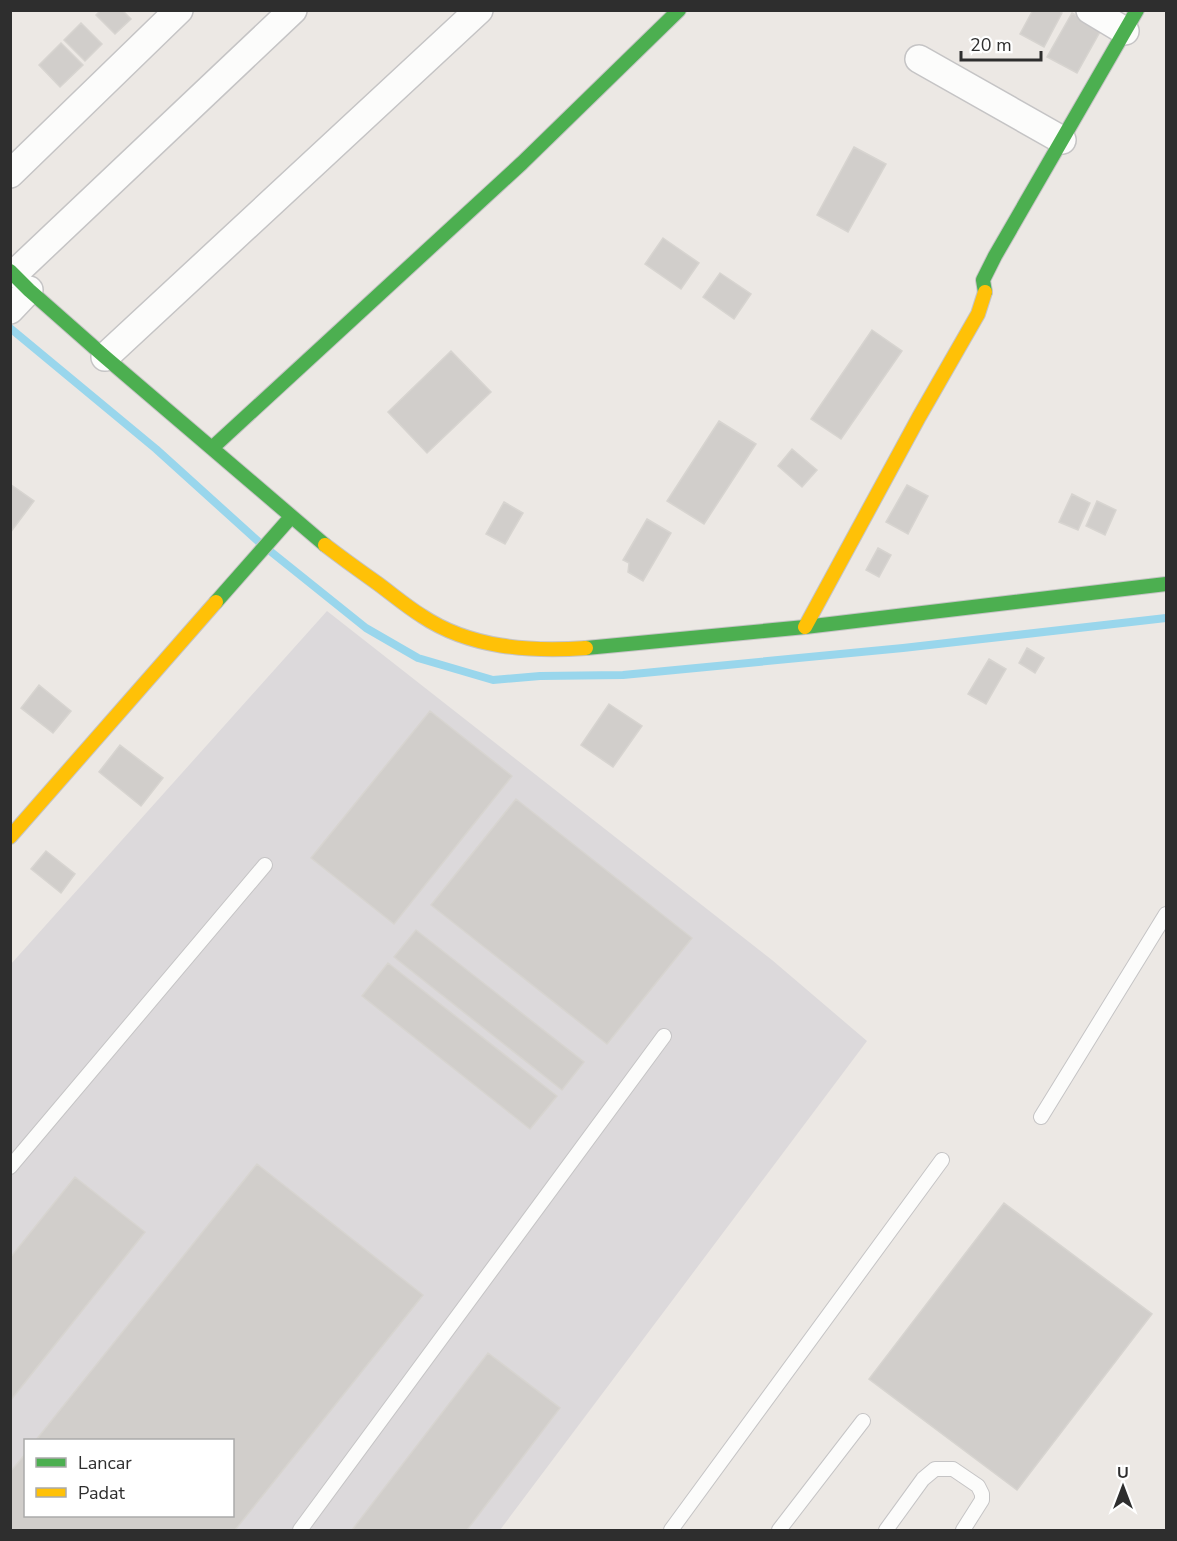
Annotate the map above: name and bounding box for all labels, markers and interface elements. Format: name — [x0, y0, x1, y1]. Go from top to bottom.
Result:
scale bar — [961, 24, 1040, 62]
text: 20 m — [970, 33, 1012, 57]
legend — [24, 1439, 234, 1517]
text: Lancar — [78, 1451, 132, 1475]
north arrow — [1093, 1457, 1153, 1517]
text: U — [1117, 1462, 1129, 1484]
text: Padat — [78, 1481, 126, 1505]

